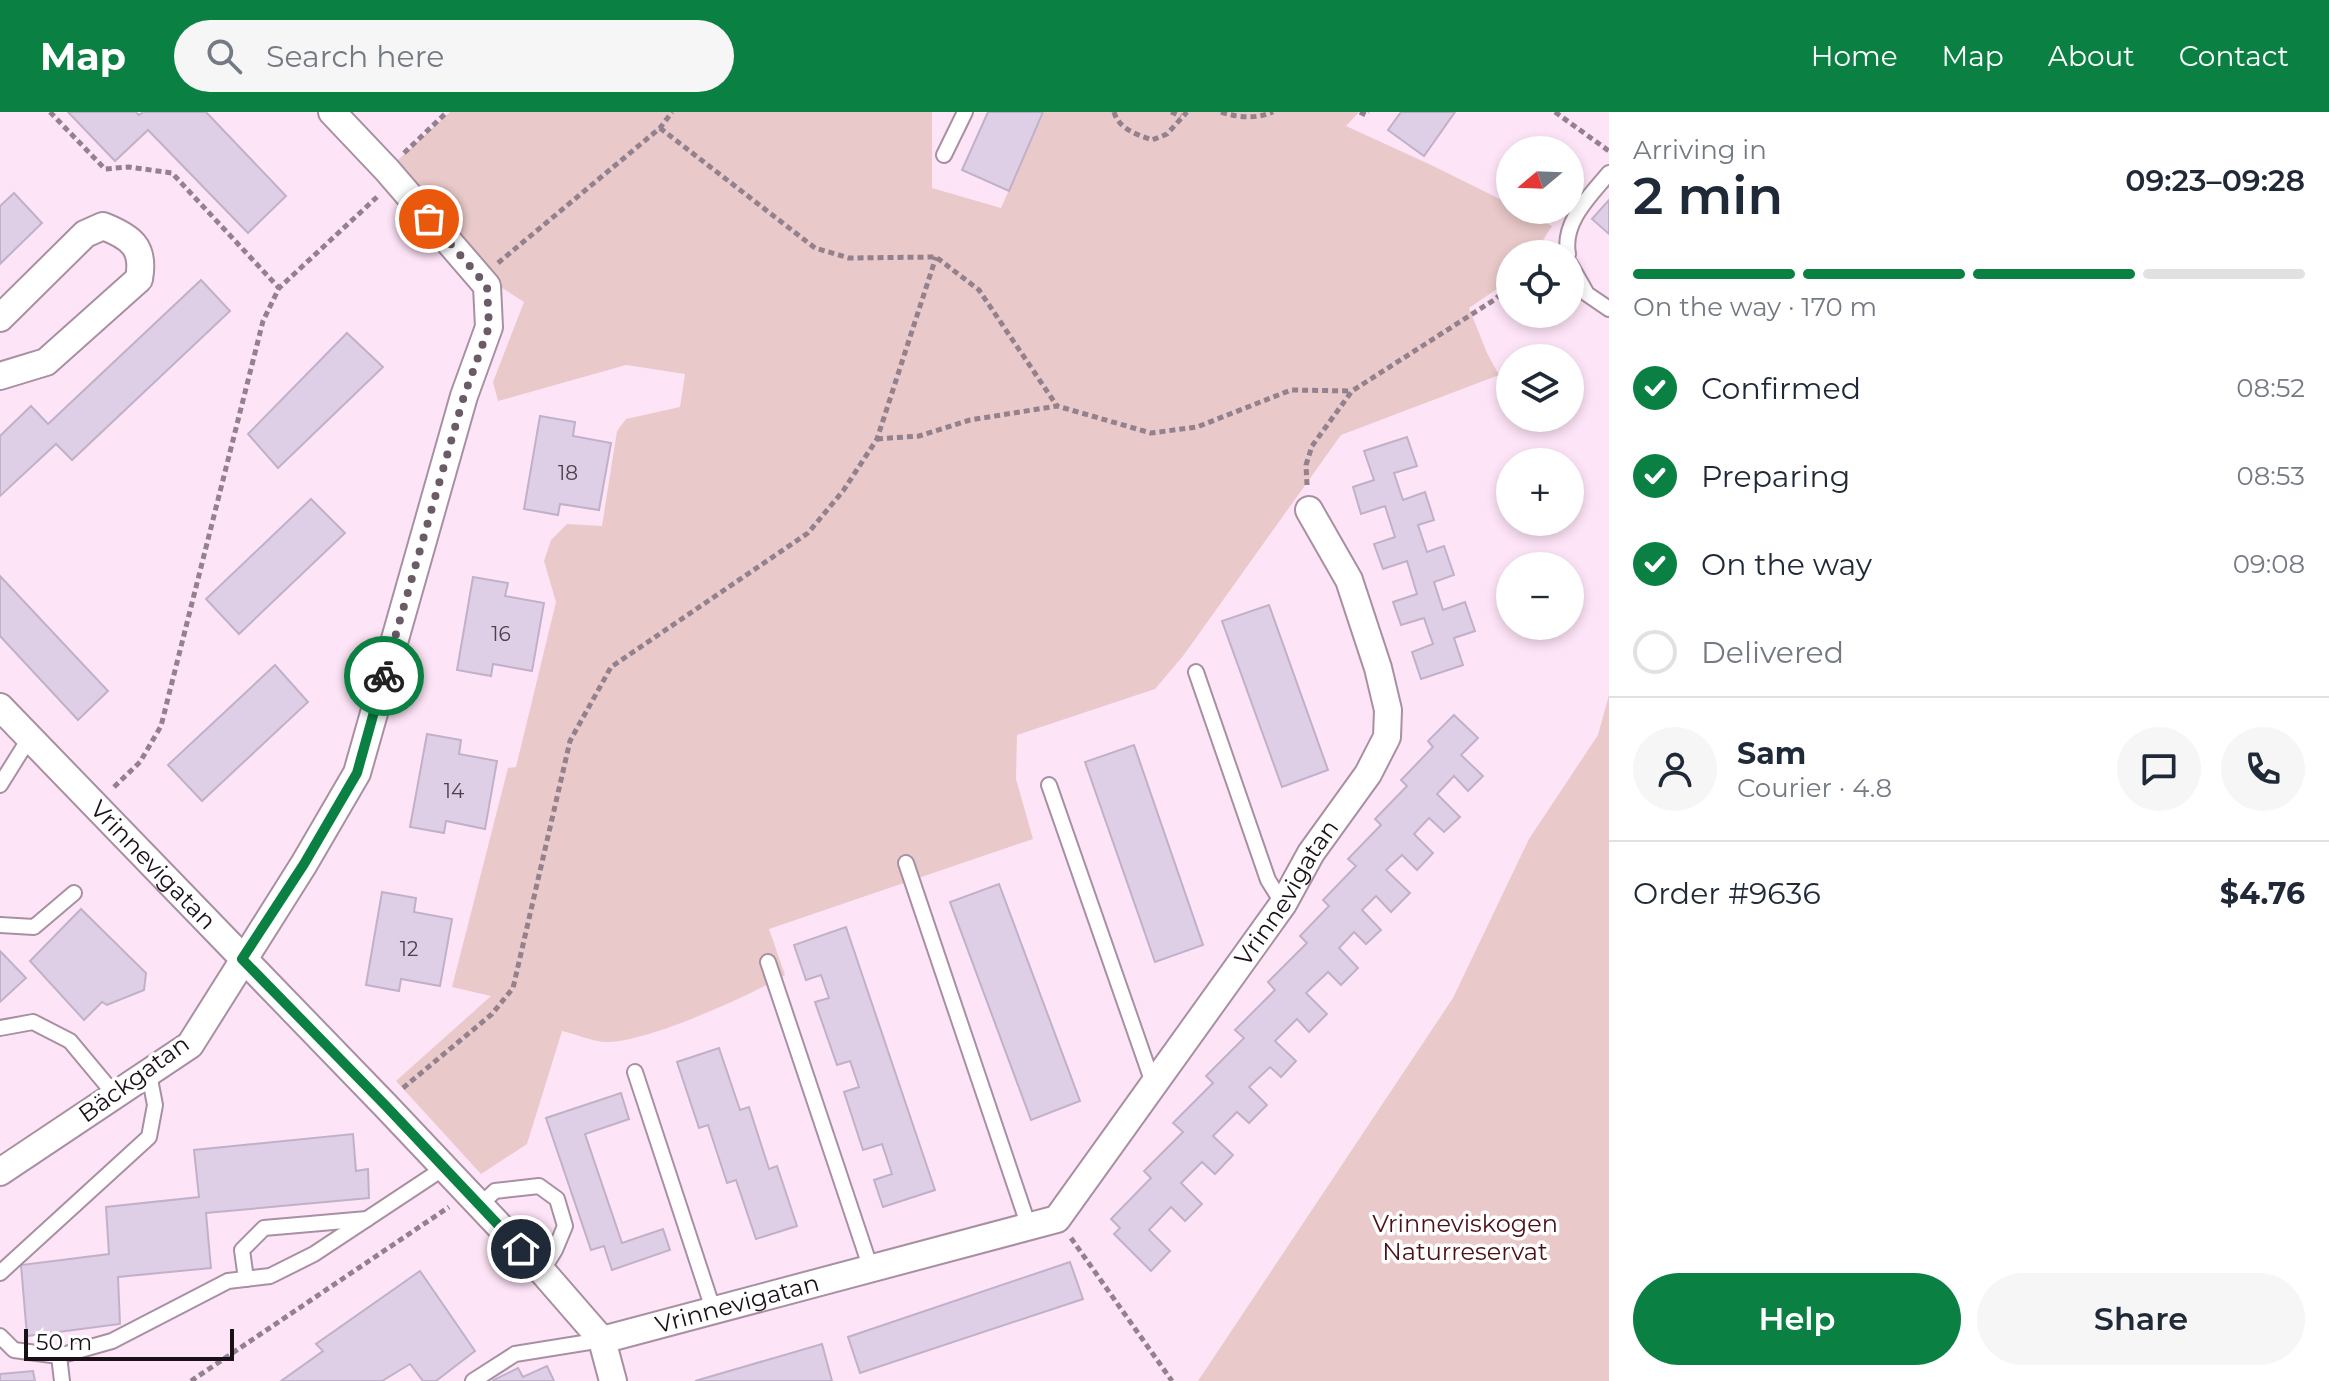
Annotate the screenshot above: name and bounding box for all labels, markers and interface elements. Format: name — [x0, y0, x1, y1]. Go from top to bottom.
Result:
search box — [174, 20, 734, 92]
text: Map — [40, 33, 126, 80]
icon: search — [202, 34, 246, 78]
text: Search here — [266, 38, 444, 75]
text: Home — [1811, 39, 1898, 73]
text: Map — [1942, 39, 2004, 73]
text: About — [2048, 39, 2135, 73]
text: Contact — [2179, 39, 2289, 73]
text: Arriving in — [1633, 134, 1767, 166]
north arrow — [1496, 136, 1584, 224]
map controls — [1496, 136, 1584, 640]
text: 09:23–09:28 — [2125, 162, 2305, 199]
text: 2 min — [1633, 164, 1783, 227]
pin — [395, 185, 463, 253]
icon: bag — [407, 197, 451, 241]
button: locate — [1496, 240, 1584, 328]
text: On the way · 170 m — [1633, 291, 1877, 323]
button: layers — [1496, 344, 1584, 432]
icon: check — [1633, 366, 1677, 410]
text: Confirmed — [1701, 370, 1861, 407]
text: 08:52 — [2236, 372, 2305, 404]
button: + — [1496, 448, 1584, 536]
icon: check — [1633, 454, 1677, 498]
text: Preparing — [1701, 458, 1850, 495]
text: 08:53 — [2236, 460, 2305, 492]
house number: 18 — [558, 461, 578, 485]
icon: check — [1633, 542, 1677, 586]
text: On the way — [1701, 546, 1872, 583]
text: 09:08 — [2233, 548, 2305, 580]
button: − — [1496, 552, 1584, 640]
house number: 16 — [491, 622, 511, 646]
text: Delivered — [1701, 634, 1844, 671]
courier — [344, 636, 424, 716]
icon: bike — [362, 654, 406, 698]
button: person — [1633, 727, 1717, 811]
button: chat — [2117, 727, 2201, 811]
button: phone — [2221, 727, 2305, 811]
text: Sam — [1737, 735, 1806, 772]
text: Courier · 4.8 — [1737, 772, 1892, 804]
house number: 14 — [444, 779, 464, 803]
street label: Vrinnevigatan — [84, 794, 222, 935]
street label: Vrinnevigatan — [1228, 814, 1344, 971]
text: Order #9636 — [1633, 875, 1821, 912]
text: $4.76 — [2220, 875, 2305, 912]
house number: 12 — [400, 937, 418, 961]
street label: Bäckgatan — [73, 1029, 195, 1128]
park label: Vrinneviskogen Naturreservat — [1372, 1209, 1558, 1266]
pin — [487, 1215, 555, 1283]
icon: home — [499, 1227, 543, 1271]
street label: Vrinnevigatan — [652, 1268, 822, 1339]
button: Help — [1633, 1273, 1961, 1365]
button: Share — [1977, 1273, 2305, 1365]
scale bar — [24, 1325, 234, 1361]
text: 50 m — [36, 1329, 92, 1356]

